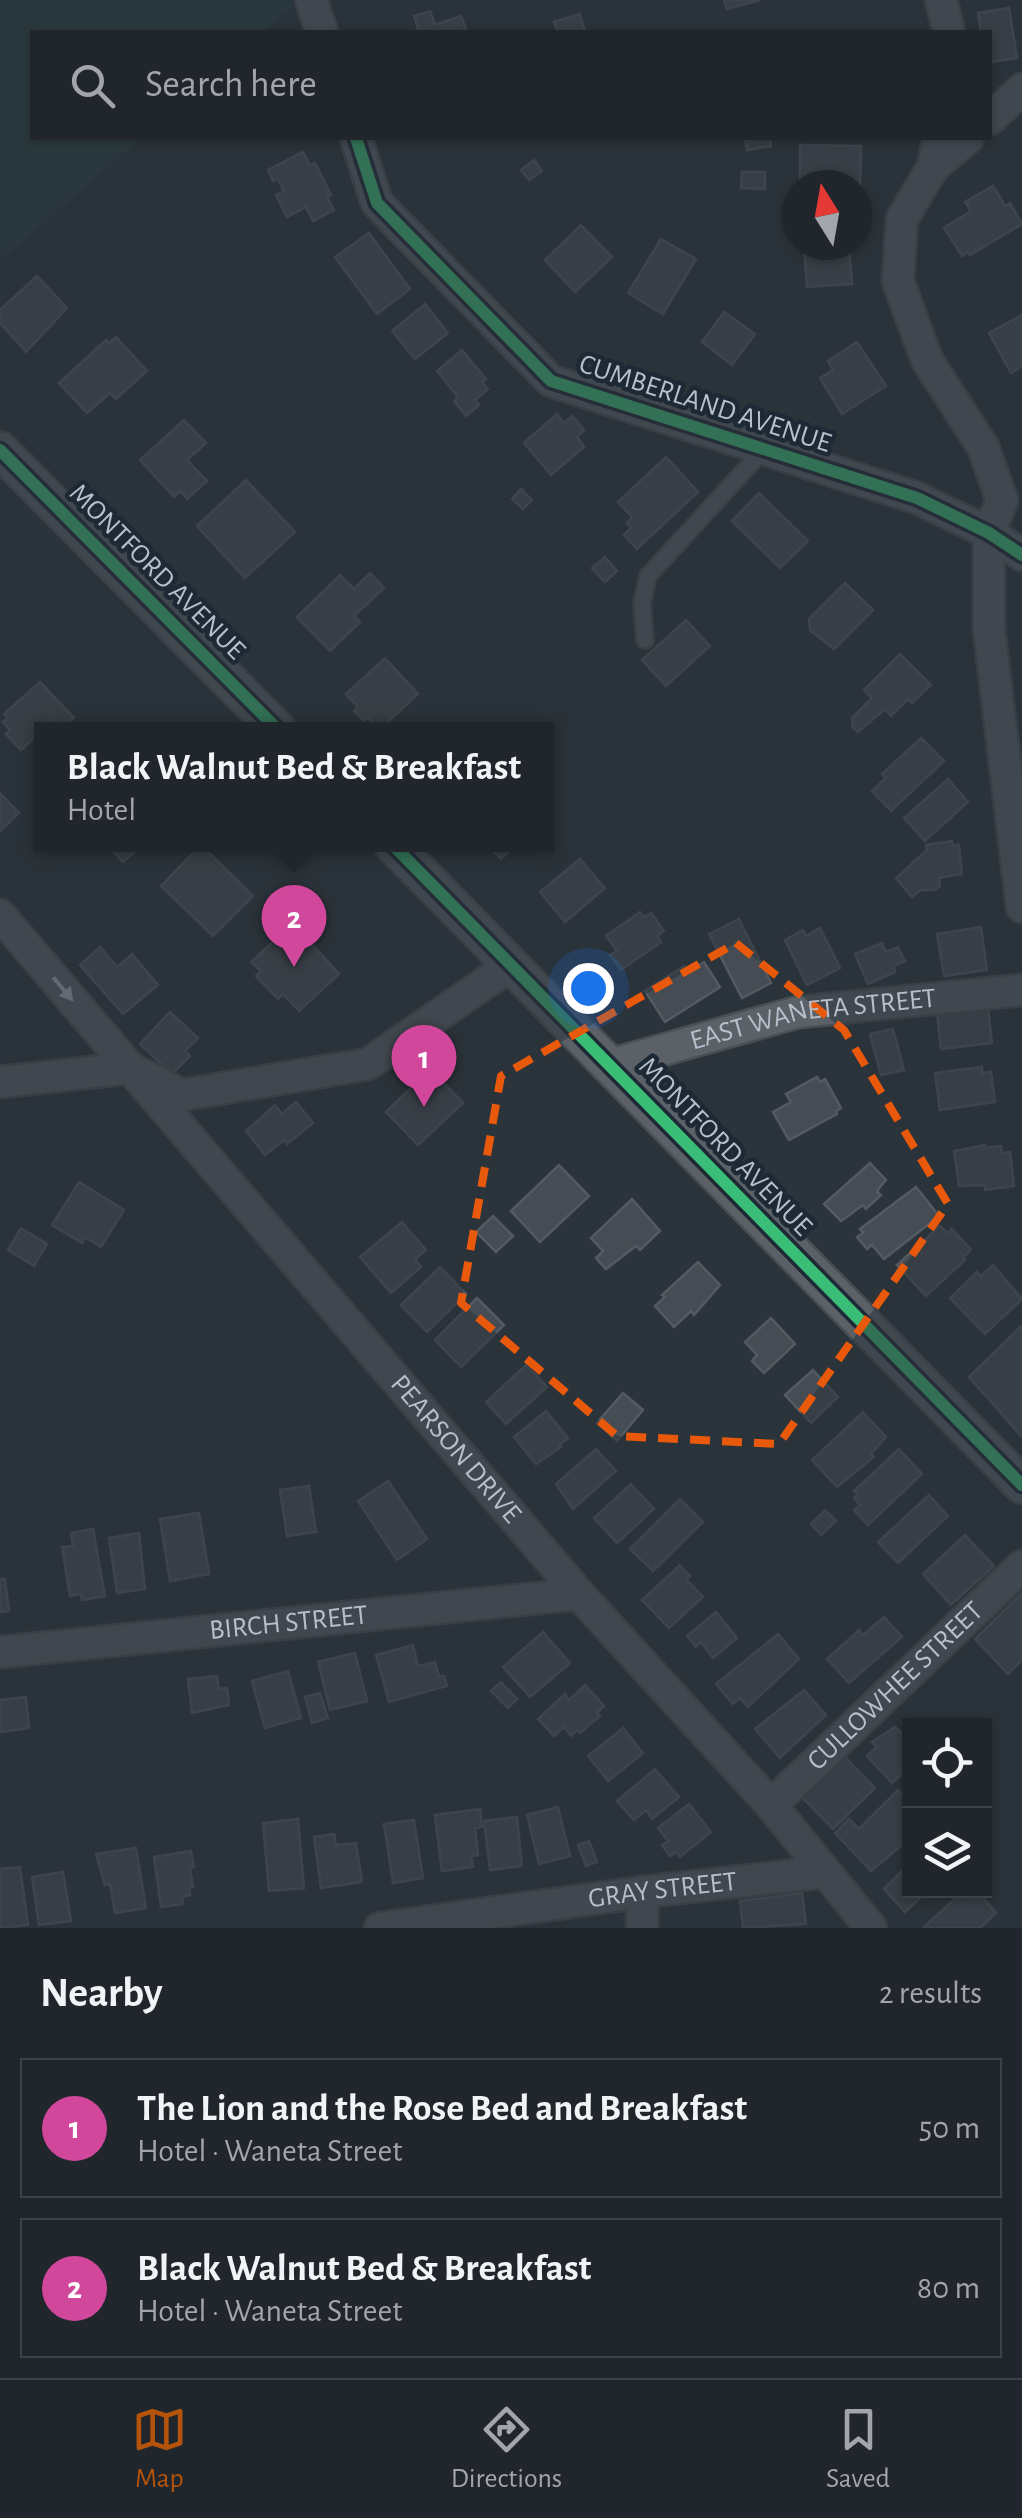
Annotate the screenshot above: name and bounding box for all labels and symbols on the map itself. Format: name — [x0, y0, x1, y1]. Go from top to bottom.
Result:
north arrow — [782, 170, 872, 260]
street label: CUMBERLAND AVENUE — [576, 350, 834, 458]
street label: MONTFORD AVENUE — [64, 479, 250, 665]
pin: 2 — [262, 884, 326, 967]
your location — [563, 963, 614, 1014]
one-way arrow — [52, 976, 74, 1001]
street label: EAST WANETA STREET — [687, 984, 938, 1056]
pin: 1 — [392, 1024, 456, 1107]
street label: MONTFORD AVENUE — [633, 1053, 817, 1241]
street label: PEARSON DRIVE — [385, 1370, 526, 1528]
street label: CULLOWHEE STREET — [802, 1597, 989, 1776]
street label: BIRCH STREET — [208, 1601, 369, 1645]
street label: GRAY STREET — [586, 1868, 738, 1913]

